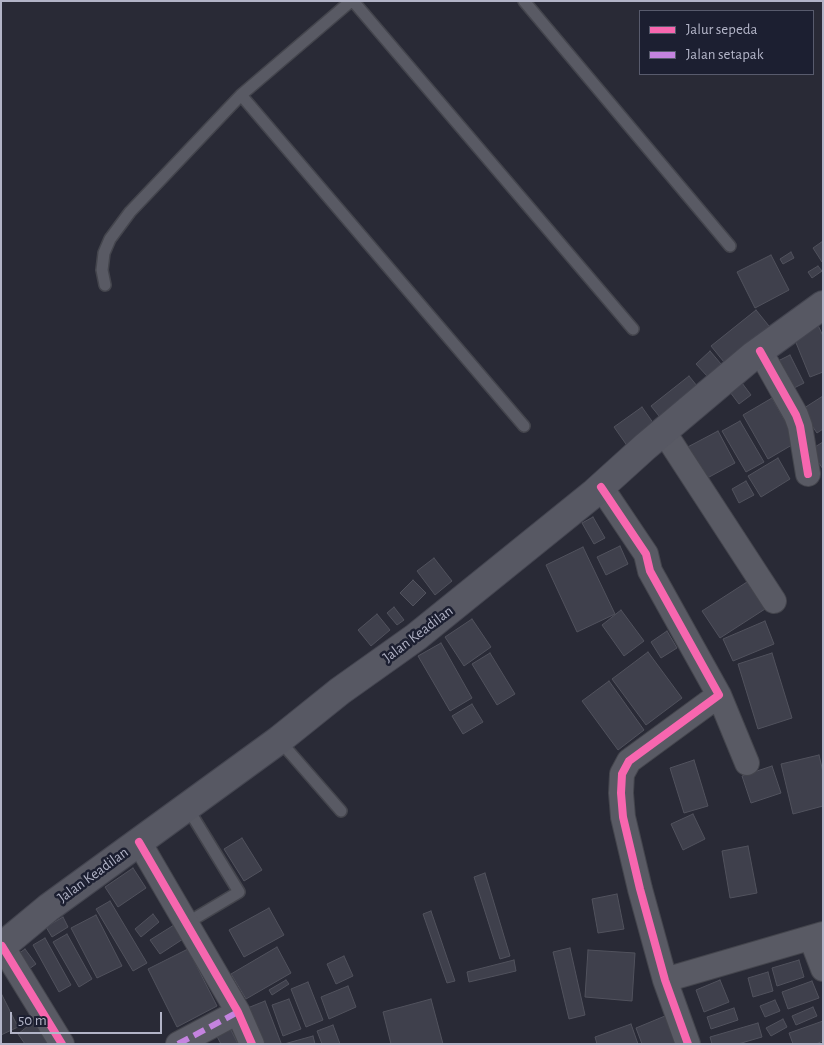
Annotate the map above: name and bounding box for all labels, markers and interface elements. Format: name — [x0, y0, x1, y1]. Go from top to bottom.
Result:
legend — [639, 10, 814, 75]
text: Jalur sepeda — [686, 22, 758, 37]
text: Jalan setapak — [686, 47, 764, 62]
street label: Jalan Keadilan — [379, 602, 457, 666]
street label: Jalan Keadilan — [54, 843, 132, 907]
scale bar — [12, 1002, 165, 1034]
text: 50 m — [18, 1013, 47, 1028]

